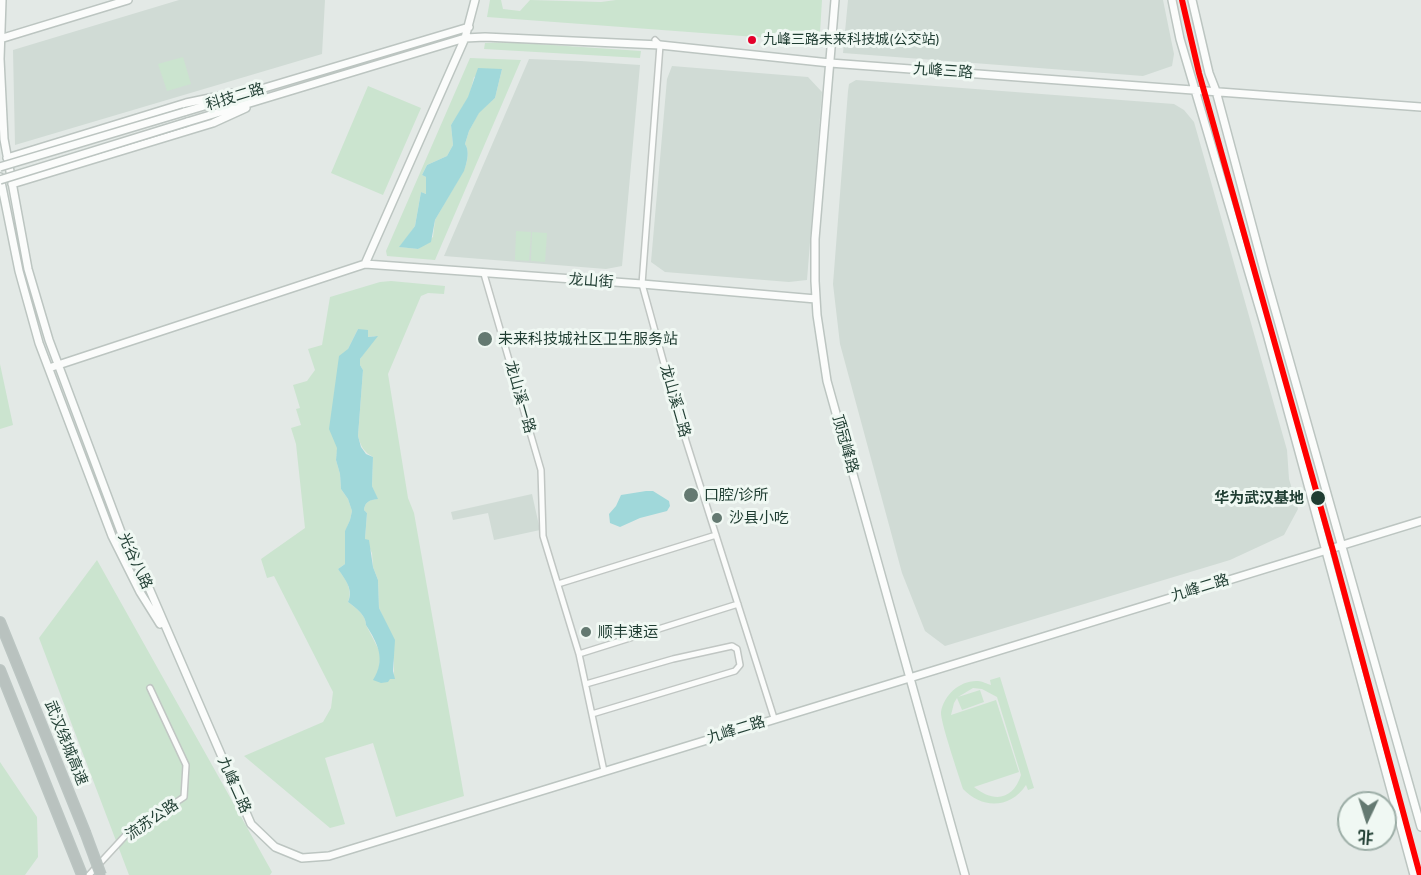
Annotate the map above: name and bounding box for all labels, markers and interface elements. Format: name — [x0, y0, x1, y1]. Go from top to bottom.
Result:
place label: 九峰三路未来科技城(公交站) — [763, 32, 940, 48]
marker: 九峰三路未来科技城(公交站) — [746, 34, 758, 46]
street label: 九峰三路 — [912, 60, 974, 82]
street label: 科技二路 — [204, 80, 266, 114]
street label: 龙山街 — [568, 270, 614, 292]
marker: 未来科技城社区卫生服务站 — [476, 330, 494, 348]
place label: 未来科技城社区卫生服务站 — [498, 330, 678, 348]
street label: 龙山溪一路 — [501, 358, 539, 436]
street label: 龙山溪二路 — [656, 362, 694, 440]
street label: 顶冠峰路 — [828, 413, 862, 475]
marker: 口腔/诊所 — [682, 486, 700, 504]
place label: 口腔/诊所 — [704, 486, 768, 504]
place label: 华为武汉基地 — [1214, 489, 1304, 507]
marker: 华为武汉基地 — [1309, 489, 1327, 507]
place label: 沙县小吃 — [729, 509, 789, 527]
marker: 沙县小吃 — [710, 511, 724, 525]
street label: 光谷八路 — [114, 530, 156, 592]
street label: 九峰二路 — [1169, 571, 1231, 605]
place label: 顺丰速运 — [598, 623, 658, 641]
marker: 顺丰速运 — [579, 625, 593, 639]
street label: 武汉绕城高速 — [41, 698, 91, 788]
street label: 九峰二路 — [705, 713, 767, 747]
street label: 九峰二路 — [214, 754, 254, 816]
north arrow — [1337, 791, 1397, 851]
street label: 流苏公路 — [122, 796, 182, 844]
text: 北 — [1357, 826, 1375, 847]

